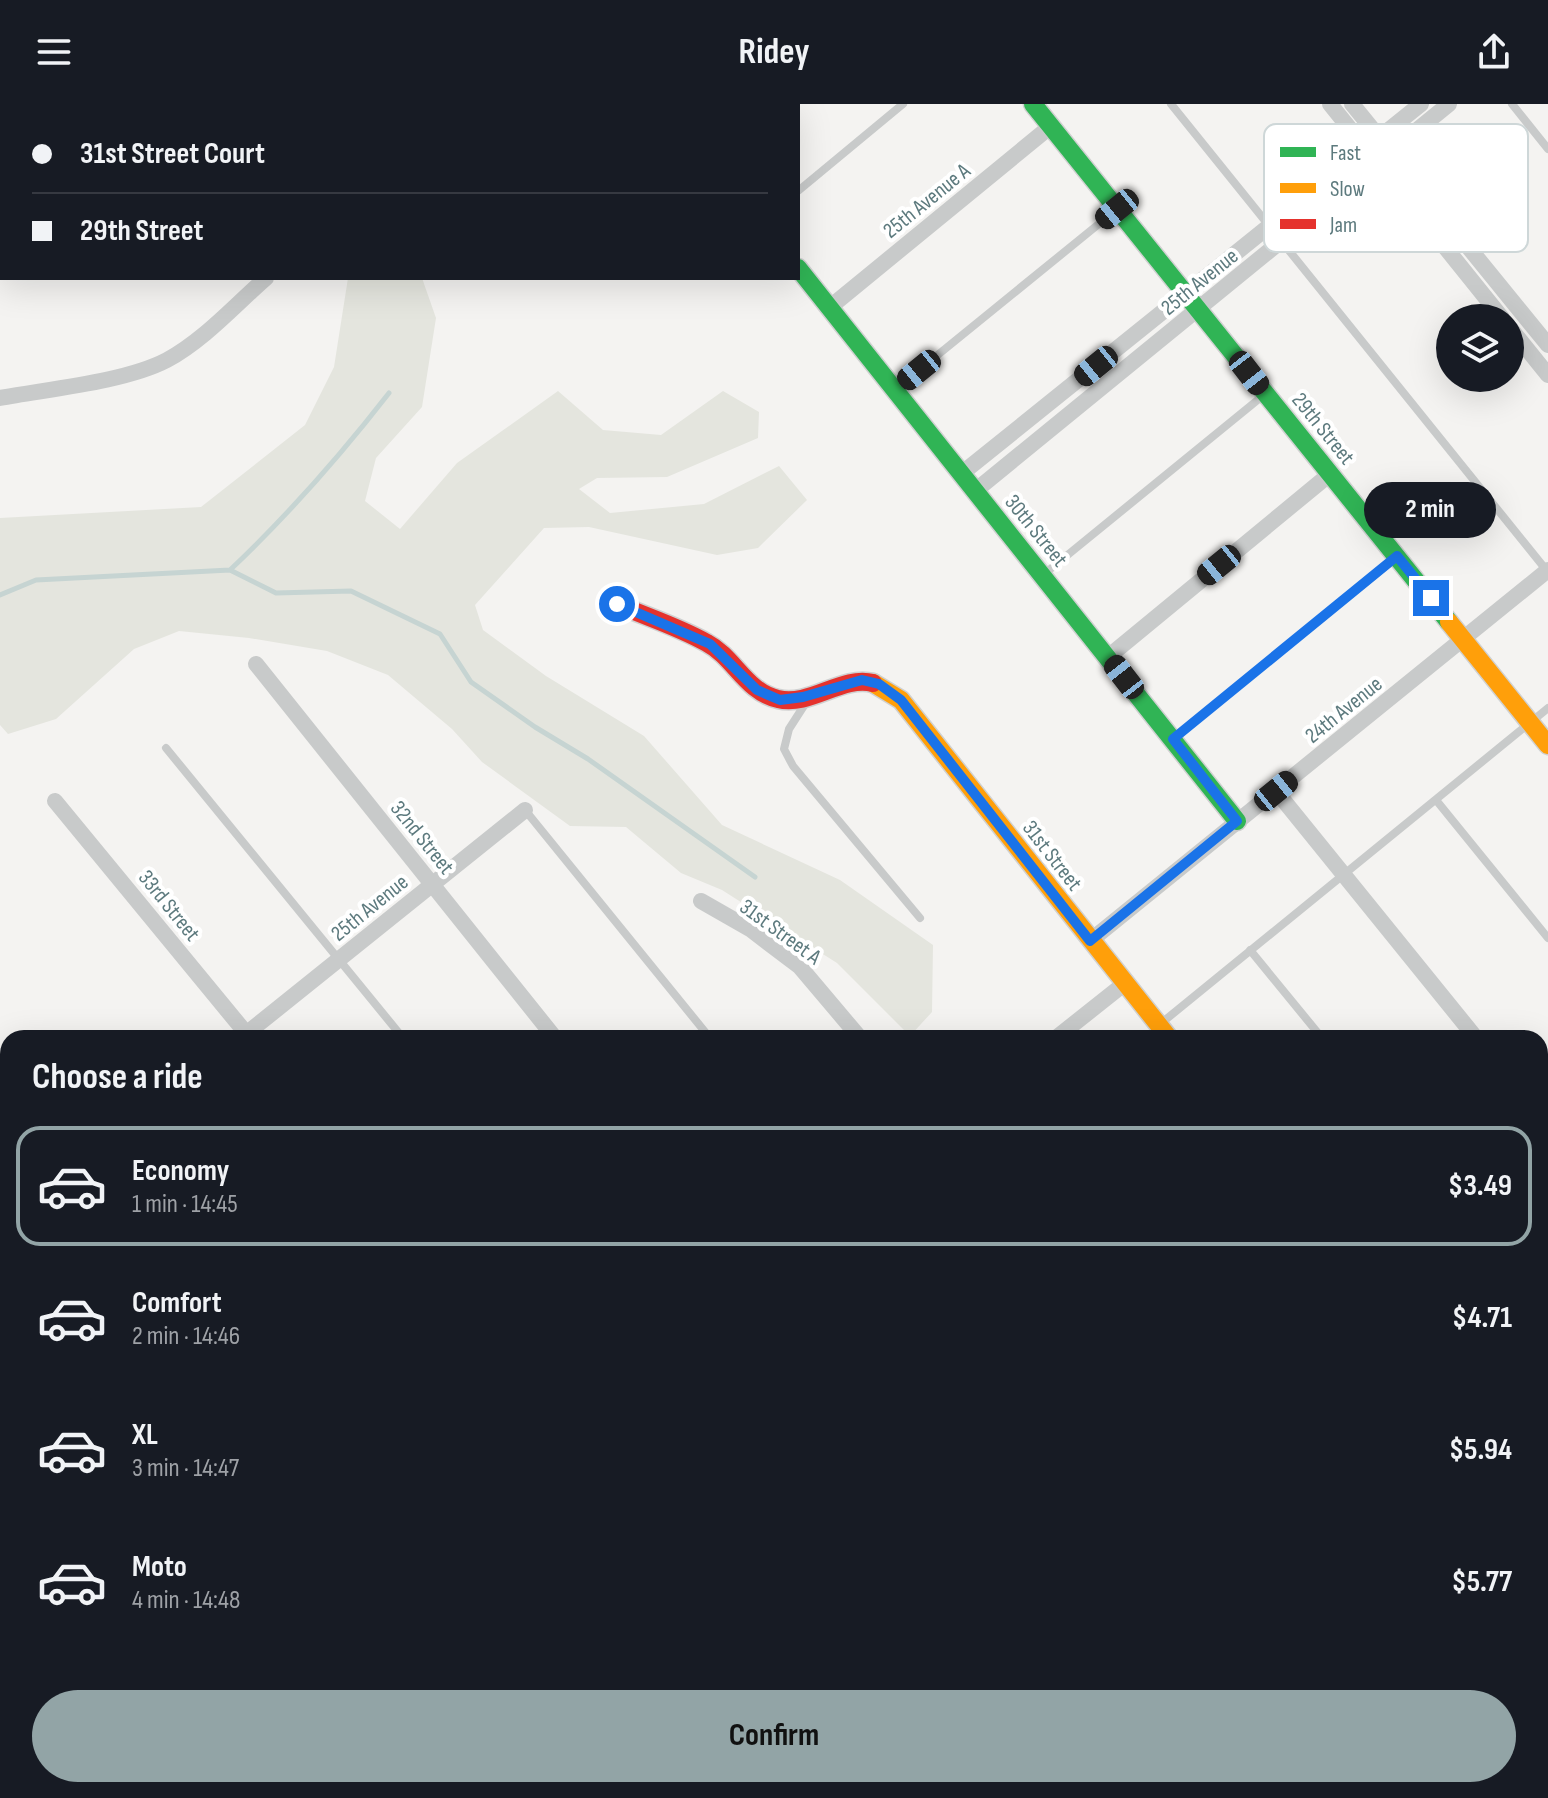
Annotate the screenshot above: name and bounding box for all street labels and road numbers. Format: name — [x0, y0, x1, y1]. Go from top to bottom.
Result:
street label: 25th Avenue A — [878, 158, 976, 244]
street label: 25th Avenue — [1156, 243, 1244, 321]
street label: 29th Street — [1286, 387, 1360, 471]
street label: 30th Street — [999, 489, 1073, 573]
street label: 24th Avenue — [1300, 671, 1388, 749]
street label: 32nd Street — [384, 796, 460, 880]
street label: 31st Street — [1016, 816, 1088, 897]
street label: 33rd Street — [132, 865, 206, 947]
street label: 25th Avenue — [326, 869, 414, 947]
street label: 31st Street A — [734, 894, 827, 971]

